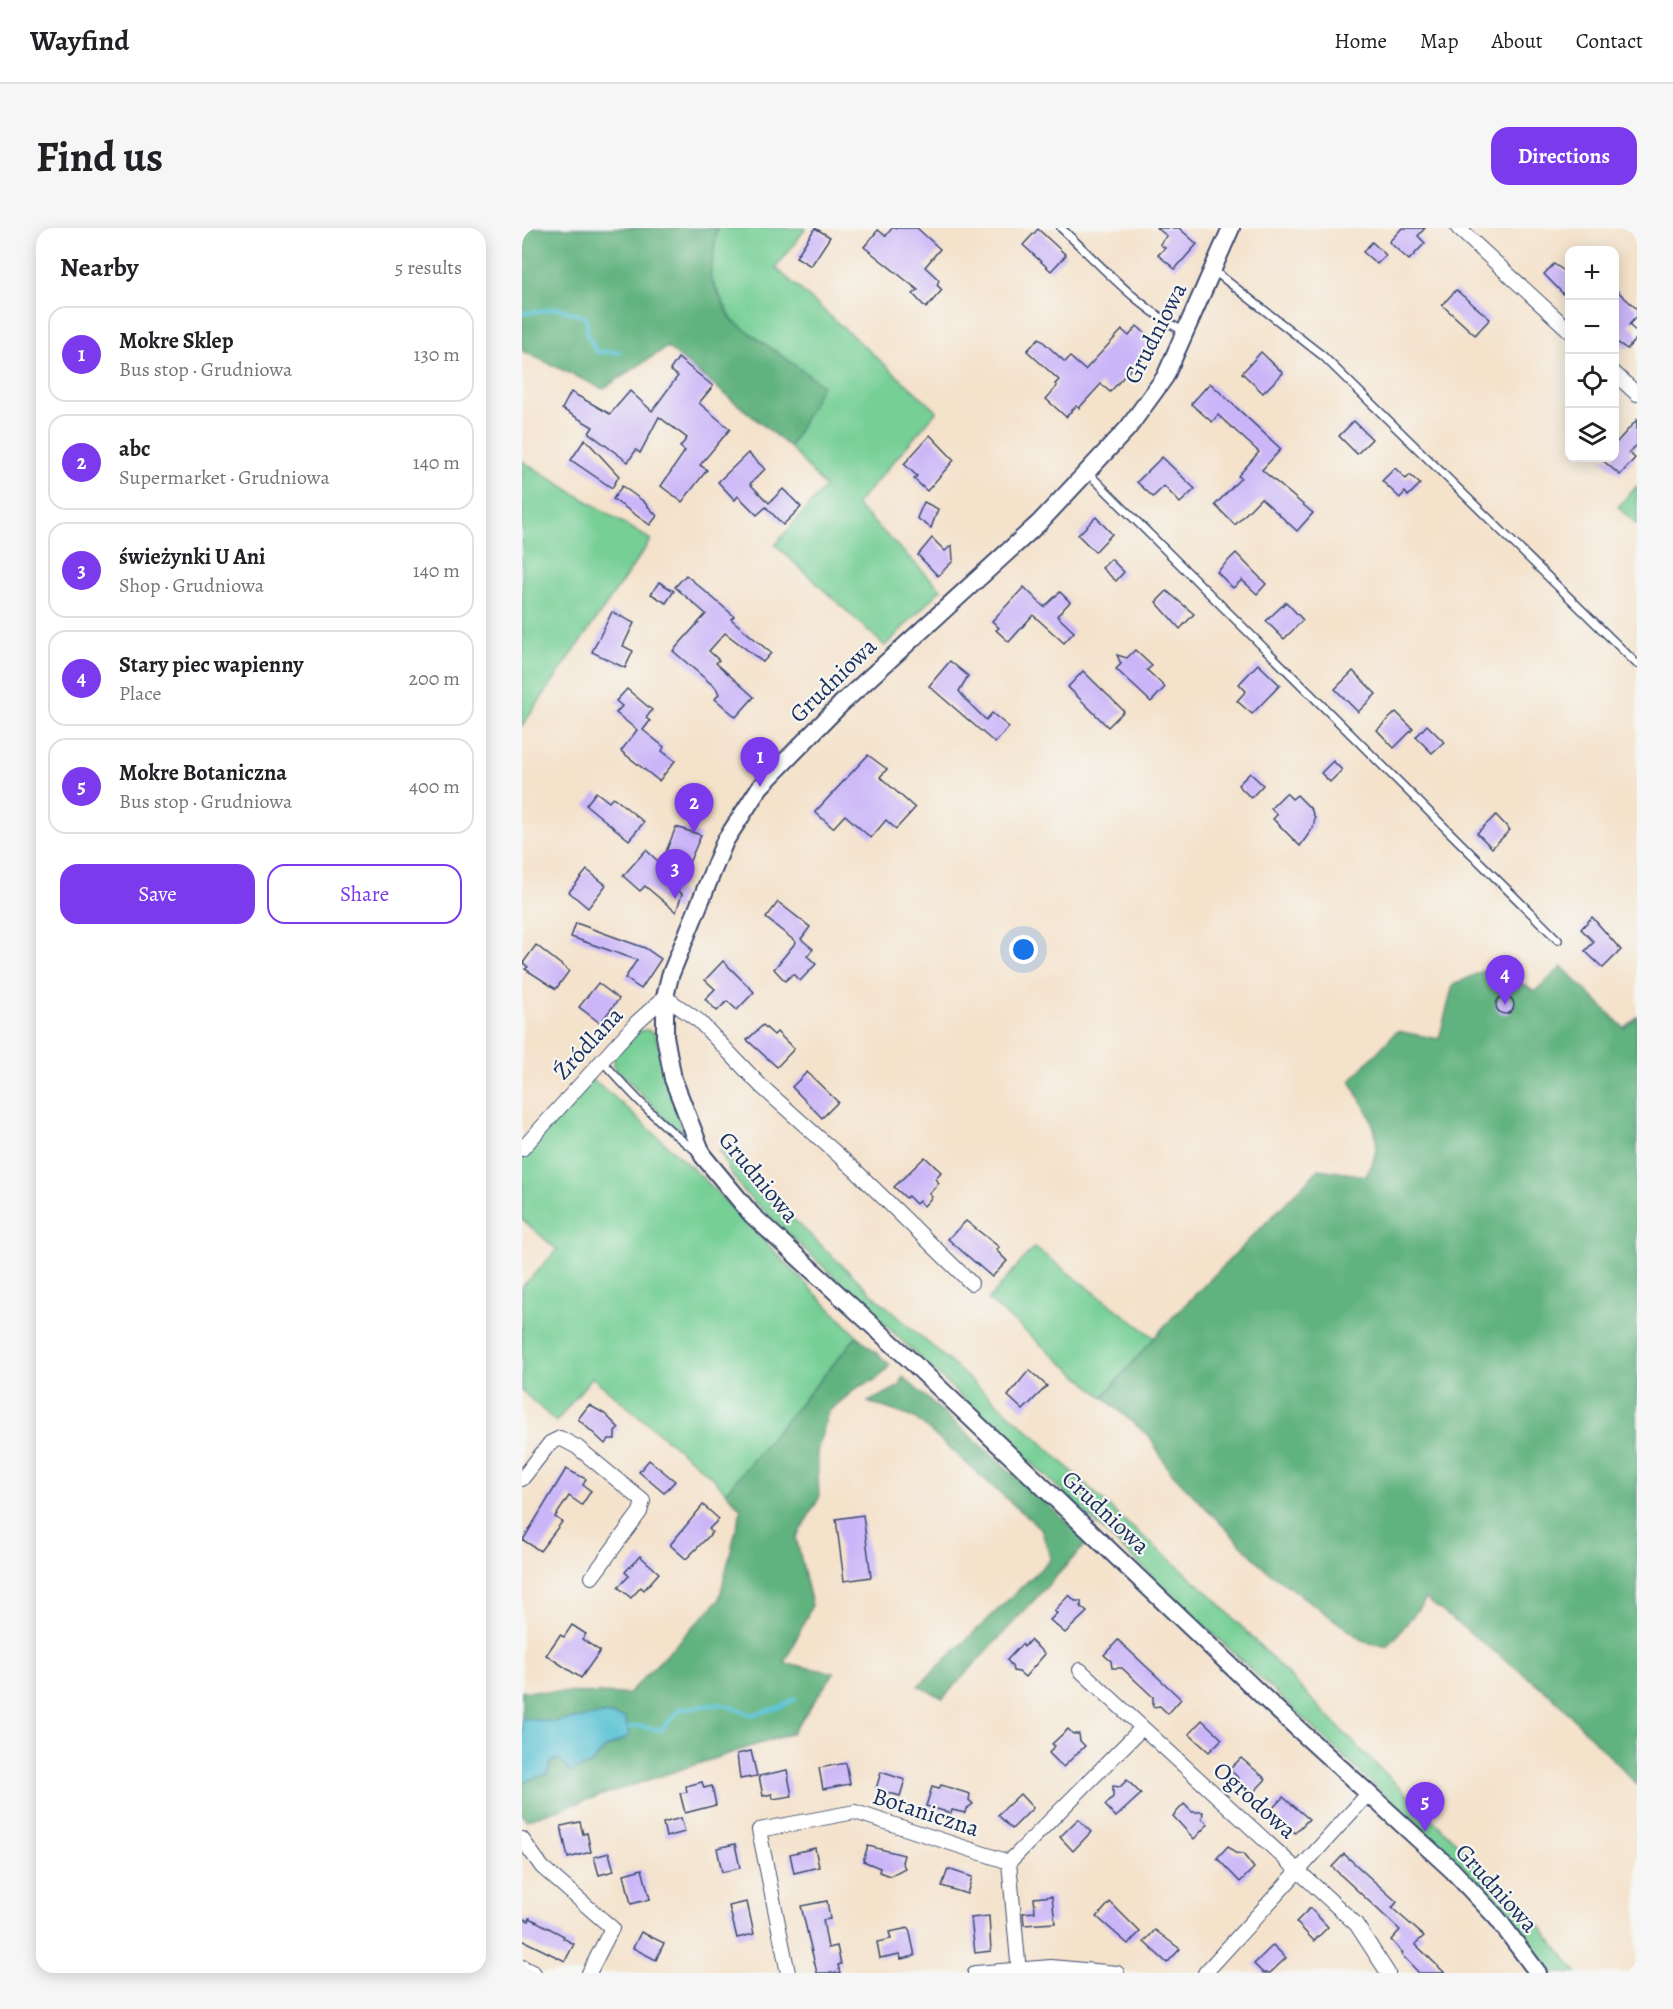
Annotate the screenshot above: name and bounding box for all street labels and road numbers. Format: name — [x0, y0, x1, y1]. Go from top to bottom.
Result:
street label: Grudniowa — [1116, 276, 1195, 389]
street label: Grudniowa — [782, 630, 884, 730]
street label: Źródlana — [546, 999, 631, 1086]
street label: Grudniowa — [711, 1125, 807, 1230]
street label: Grudniowa — [1055, 1463, 1158, 1562]
street label: Ogrodowa — [1206, 1754, 1304, 1846]
street label: Botaniczna — [868, 1780, 984, 1845]
street label: Grudniowa — [1448, 1836, 1546, 1940]

